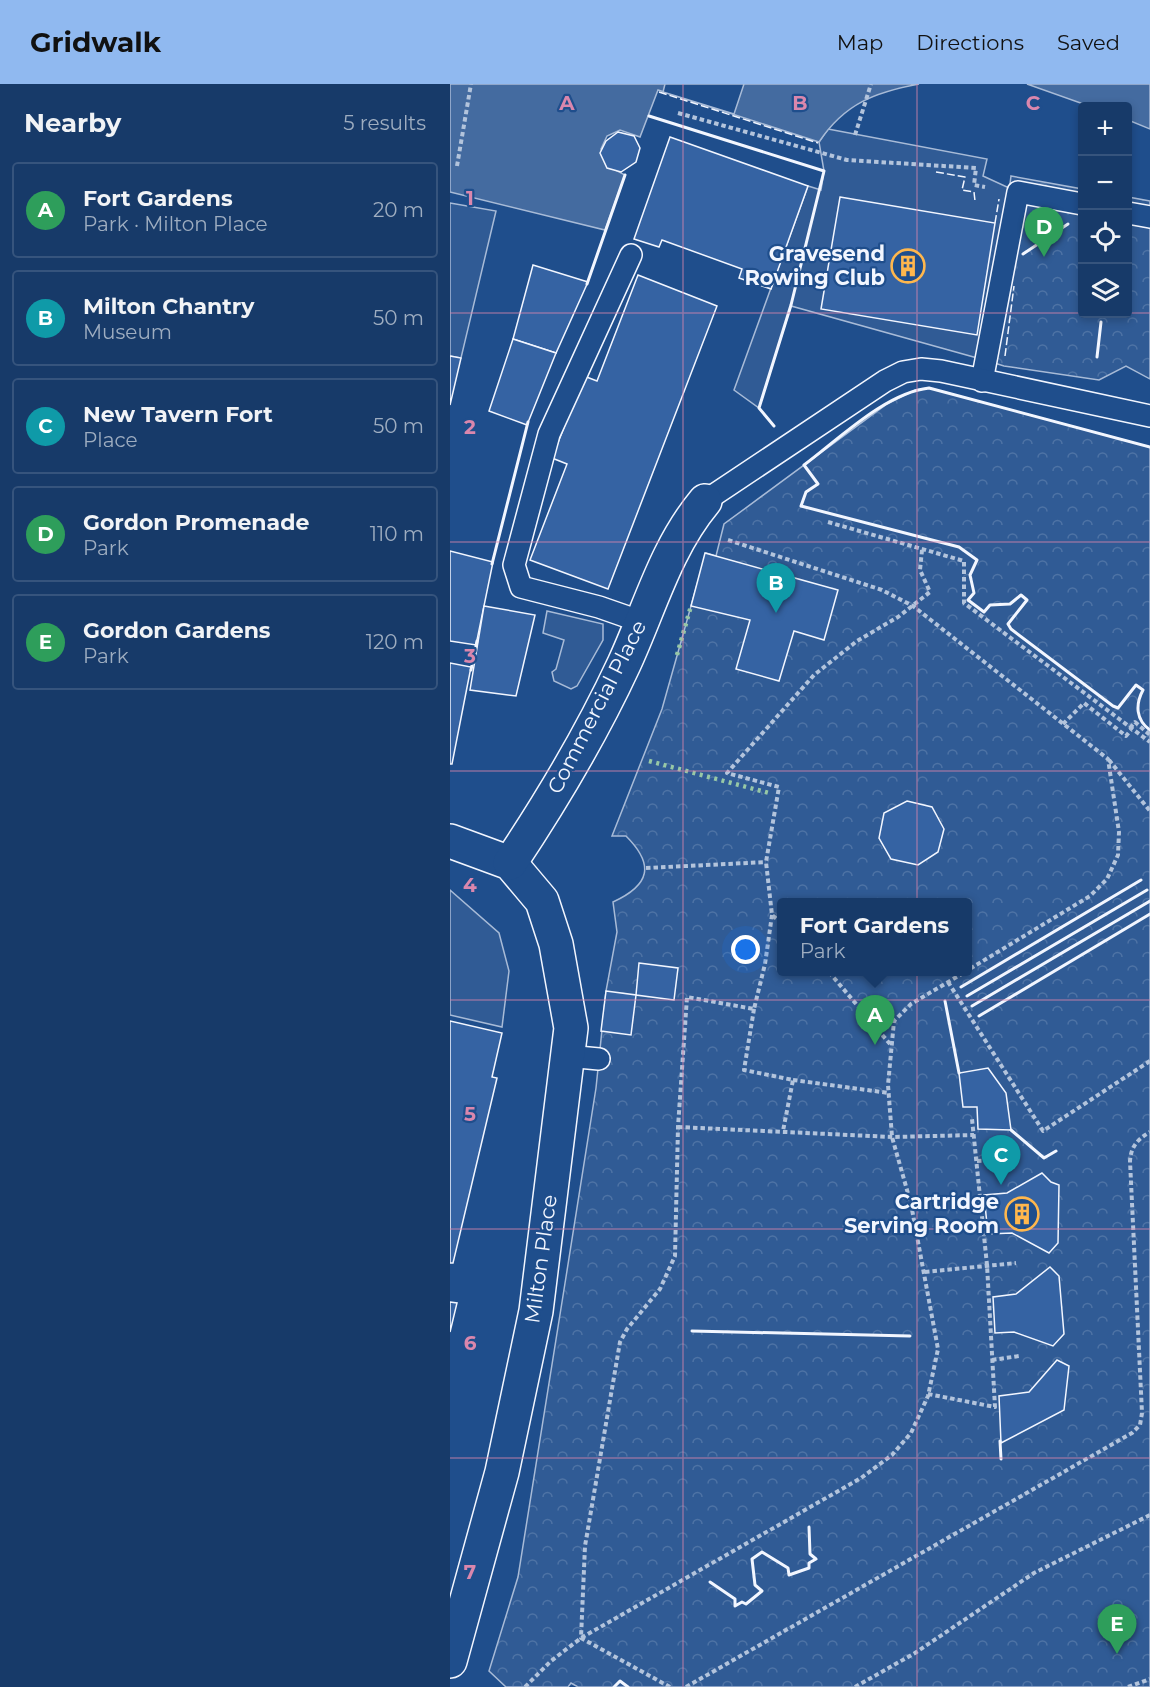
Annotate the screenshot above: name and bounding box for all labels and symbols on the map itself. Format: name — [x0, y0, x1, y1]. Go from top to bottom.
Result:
text: A — [558, 91, 575, 115]
text: B — [792, 91, 808, 115]
text: C — [1026, 91, 1041, 115]
text: 1 — [466, 186, 474, 210]
pin: D — [1024, 208, 1064, 257]
place label: Gravesend Rowing Club — [744, 241, 885, 290]
building icon: Gravesend Rowing Club — [890, 248, 926, 284]
text: 2 — [464, 415, 476, 439]
pin: B — [756, 564, 796, 613]
street label: Commercial Place — [542, 616, 651, 798]
text: 3 — [463, 644, 476, 668]
text: 4 — [463, 873, 477, 897]
your location — [731, 935, 760, 964]
pin: A — [856, 996, 894, 1045]
text: 5 — [464, 1102, 476, 1126]
pin: C — [982, 1136, 1020, 1185]
place label: Cartridge Serving Room — [844, 1189, 999, 1238]
street label: Milton Place — [519, 1193, 562, 1325]
building icon: Cartridge Serving Room — [1004, 1196, 1040, 1232]
text: 6 — [464, 1331, 477, 1355]
text: 7 — [464, 1560, 476, 1584]
pin: E — [1098, 1604, 1136, 1654]

